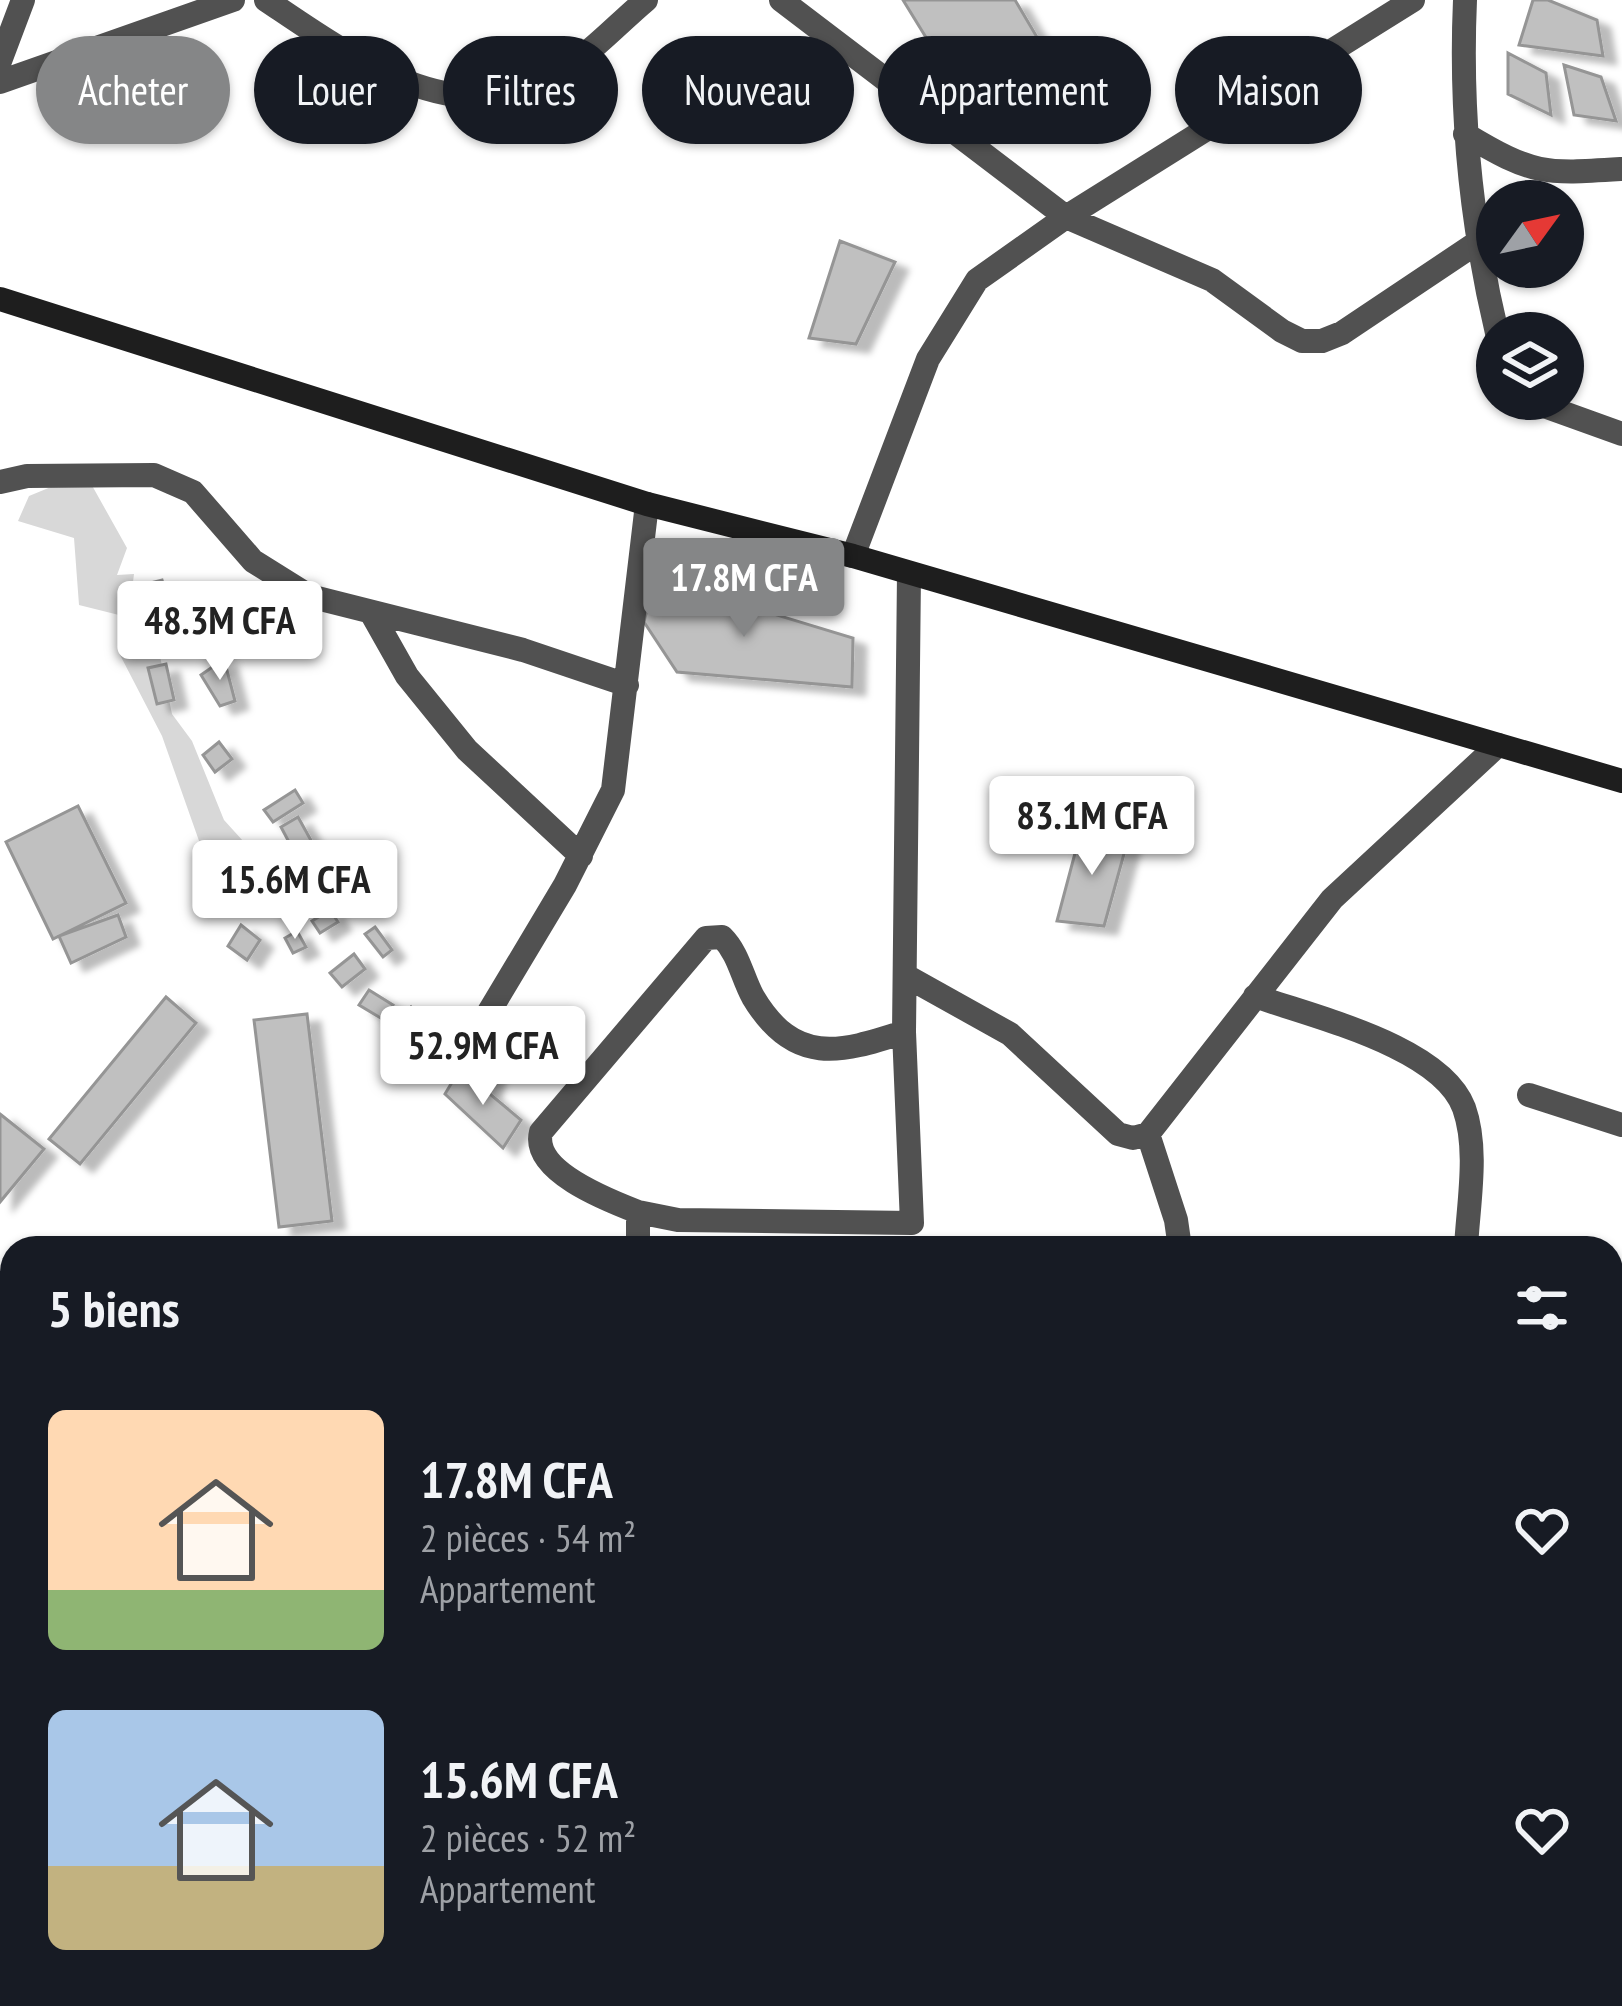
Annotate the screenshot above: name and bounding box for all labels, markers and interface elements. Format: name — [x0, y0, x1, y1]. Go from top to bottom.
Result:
chip: Acheter — [36, 36, 230, 144]
chip: Louer — [254, 36, 419, 144]
chip: Filtres — [443, 36, 618, 144]
chip: Nouveau — [642, 36, 854, 144]
chip: Appartement — [878, 36, 1151, 144]
chip: Maison — [1175, 36, 1362, 144]
north arrow — [1476, 180, 1584, 288]
map controls — [1476, 180, 1584, 420]
button: layers — [1476, 312, 1584, 420]
pin: 17.8M CFA — [607, 538, 881, 640]
text: 17.8M CFA — [670, 551, 818, 602]
pin: 48.3M CFA — [83, 581, 357, 683]
text: 48.3M CFA — [144, 594, 296, 645]
pin: 83.1M CFA — [955, 776, 1229, 878]
text: 83.1M CFA — [1016, 789, 1168, 840]
pin: 15.6M CFA — [158, 840, 432, 942]
text: 15.6M CFA — [219, 853, 371, 904]
pin: 52.9M CFA — [346, 1006, 620, 1108]
text: 52.9M CFA — [407, 1019, 559, 1070]
text: 5 biens — [48, 1275, 179, 1341]
icon: filters — [1509, 1275, 1575, 1341]
text: 17.8M CFA — [420, 1446, 613, 1512]
icon: home — [144, 1458, 288, 1602]
icon: heart — [1509, 1497, 1575, 1563]
text: 2 pièces · 54 m² — [420, 1512, 636, 1563]
text: Appartement — [420, 1563, 595, 1614]
text: 15.6M CFA — [420, 1746, 618, 1812]
icon: home — [144, 1758, 288, 1902]
icon: heart — [1509, 1797, 1575, 1863]
text: 2 pièces · 52 m² — [420, 1812, 636, 1863]
text: Appartement — [420, 1863, 595, 1914]

